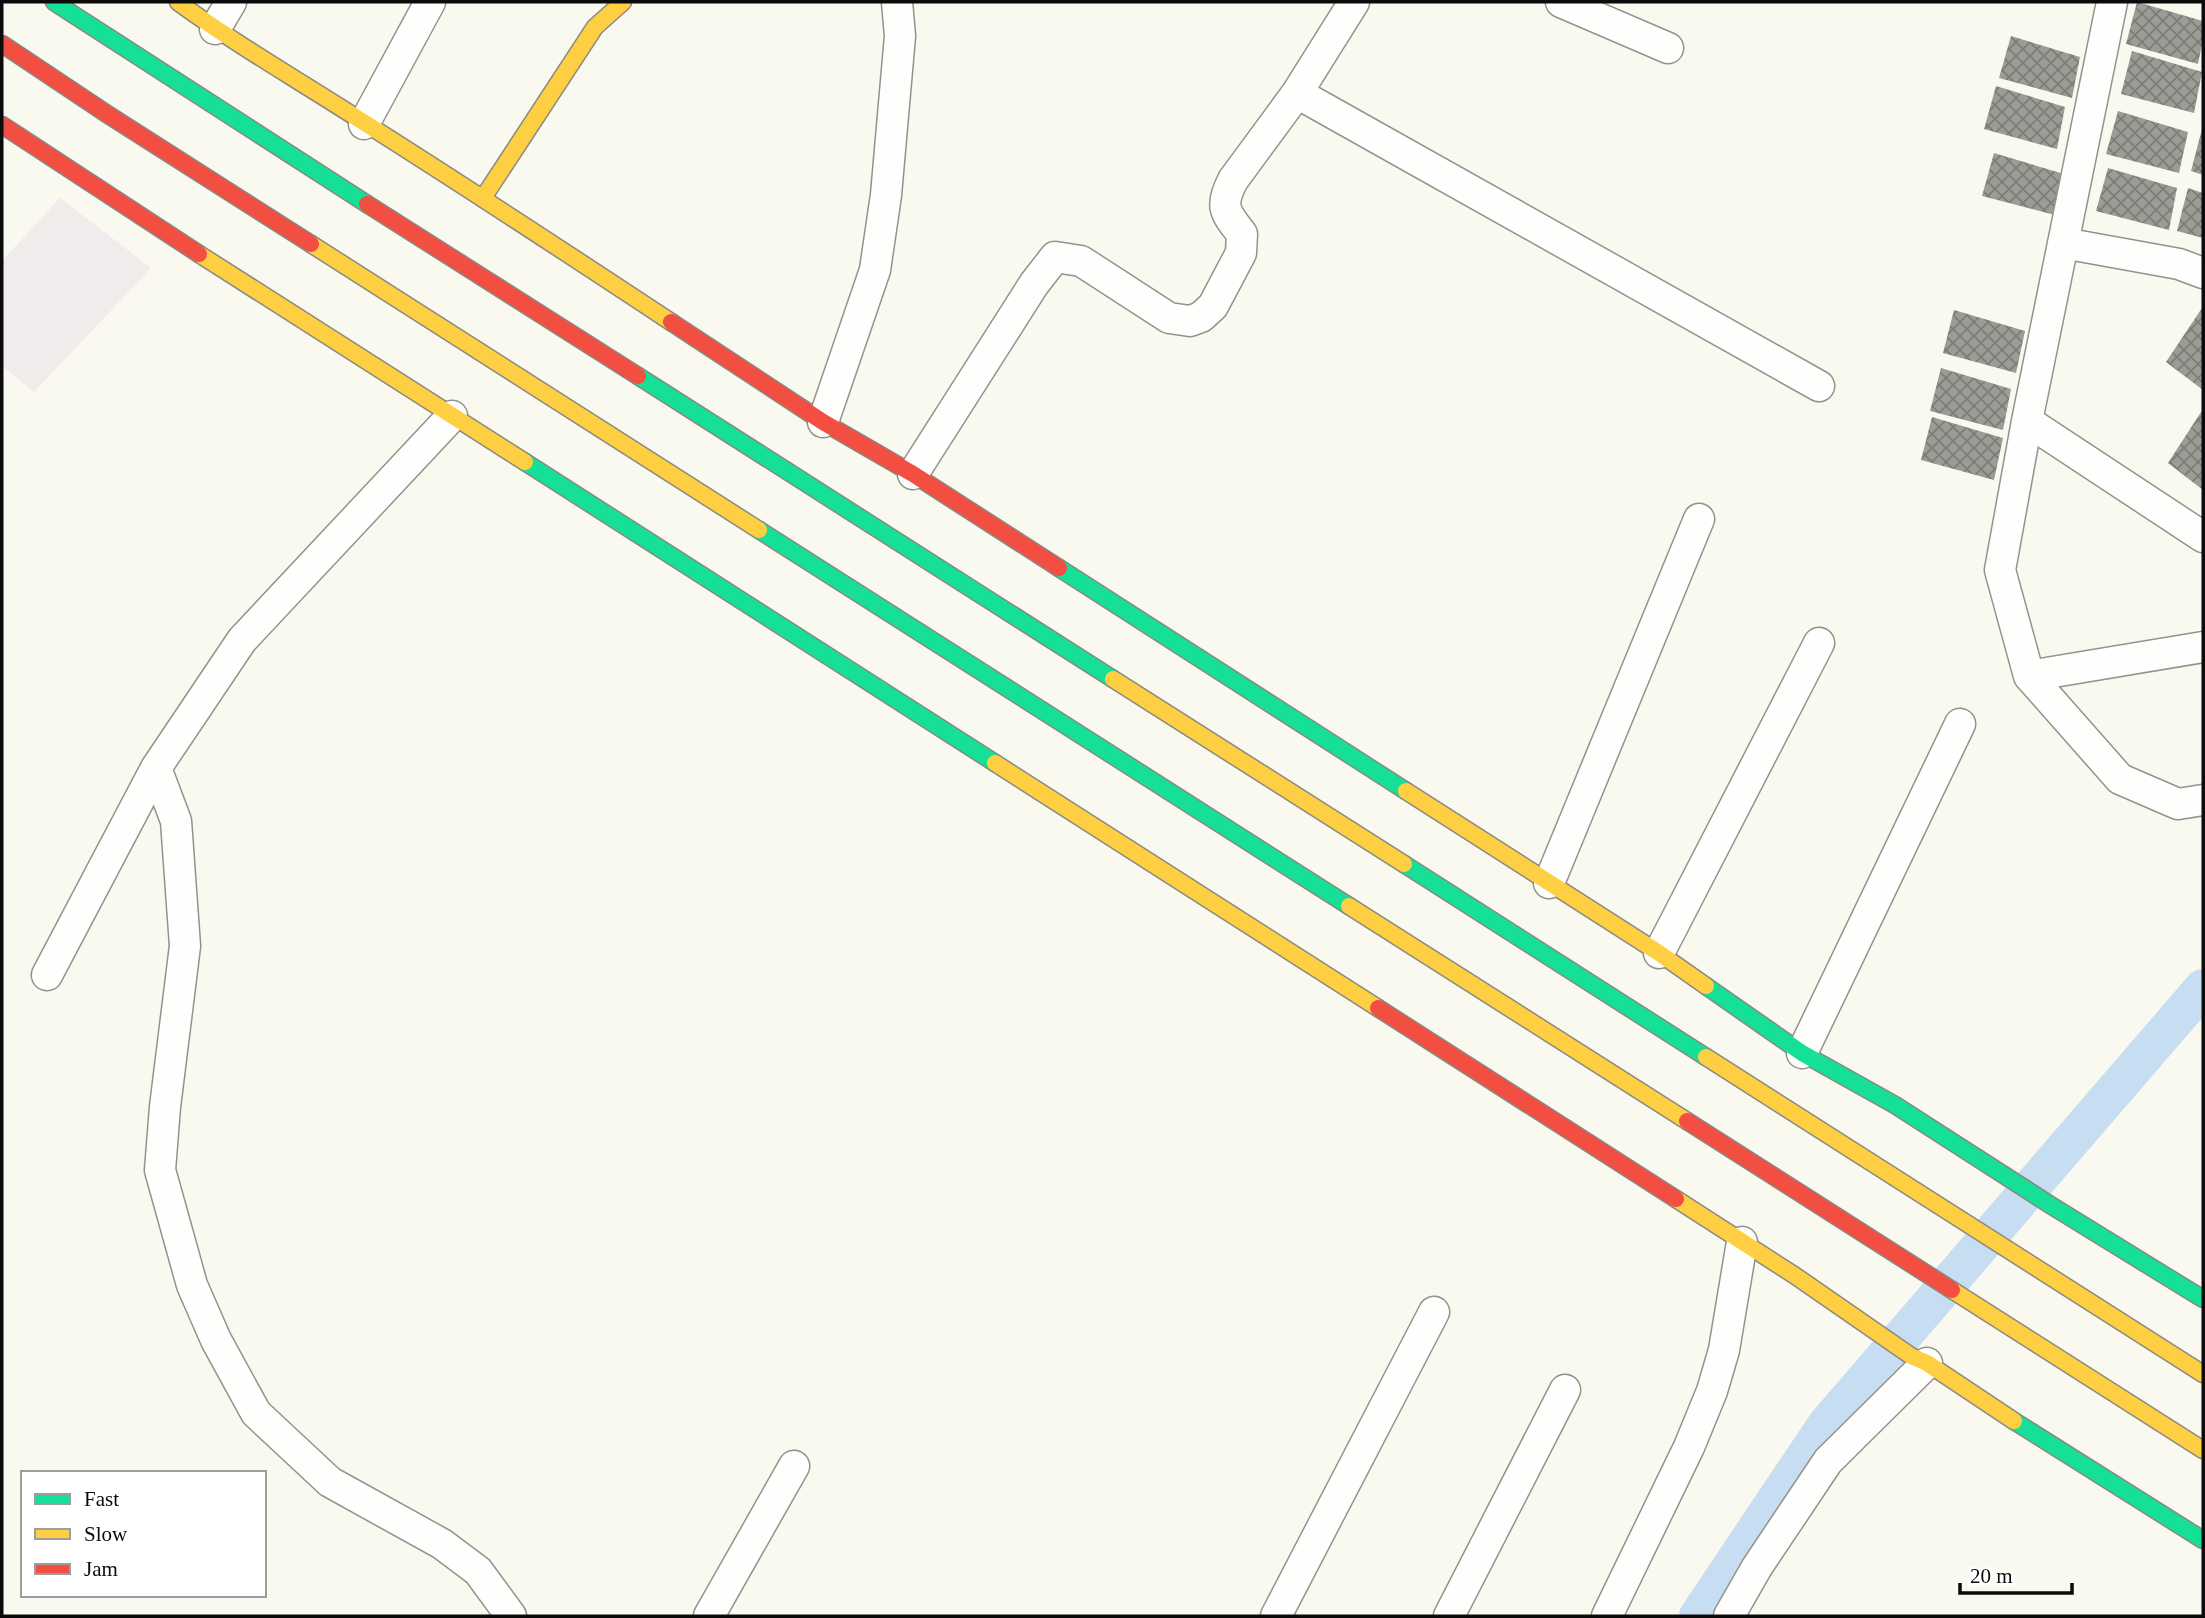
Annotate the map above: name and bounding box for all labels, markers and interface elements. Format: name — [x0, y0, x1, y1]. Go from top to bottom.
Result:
legend — [21, 1471, 266, 1597]
text: Fast — [84, 1487, 119, 1511]
text: Slow — [84, 1522, 128, 1546]
scale bar — [1960, 1552, 2072, 1596]
text: Jam — [84, 1557, 118, 1581]
text: 20 m — [1970, 1564, 2013, 1588]

